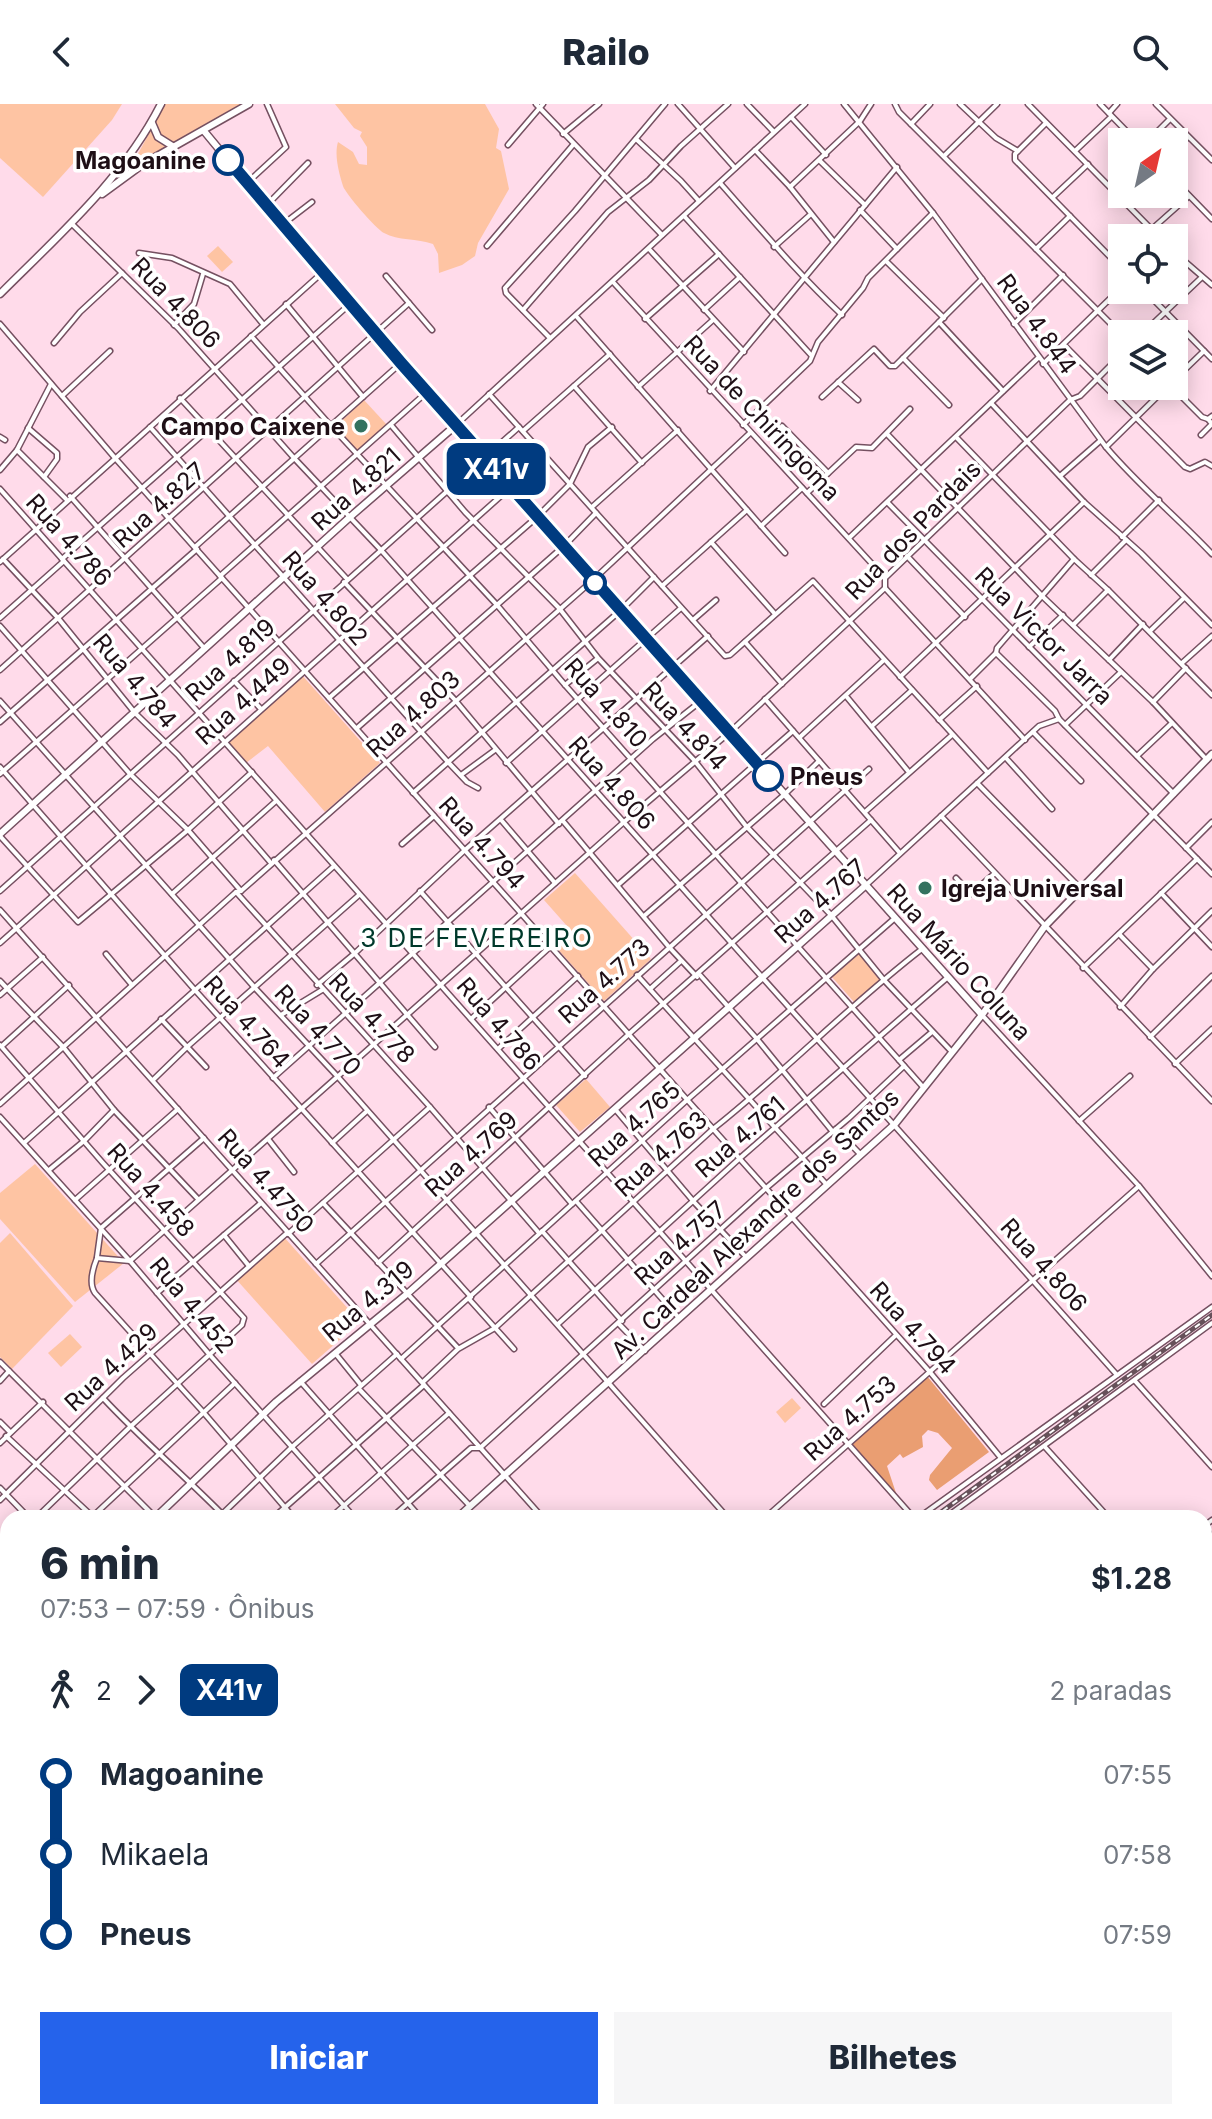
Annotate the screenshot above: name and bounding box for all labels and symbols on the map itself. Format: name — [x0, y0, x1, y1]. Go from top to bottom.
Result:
north arrow — [1108, 128, 1188, 208]
marker: Magoanine — [213, 145, 243, 175]
place label: Magoanine — [75, 146, 206, 175]
street label: Rua 4.806 — [125, 251, 227, 355]
street label: Rua 4.844 — [991, 268, 1083, 380]
street label: Rua de Chiringoma — [678, 329, 846, 507]
place label: Campo Caixene — [161, 412, 345, 441]
marker: Campo Caixene — [352, 417, 370, 435]
street label: Rua 4.821 — [305, 441, 407, 537]
line badge: X41v — [440, 443, 552, 495]
street label: Rua dos Pardais — [839, 454, 987, 606]
street label: Rua 4.827 — [107, 456, 211, 554]
street label: Rua 4.786 — [20, 488, 118, 592]
street label: Rua 4.802 — [276, 545, 374, 651]
street label: Rua Victor Jarra — [969, 561, 1119, 711]
unlabelled marker — [584, 572, 606, 594]
street label: Rua 4.819 — [179, 612, 281, 708]
street label: Rua 4.784 — [87, 628, 183, 734]
street label: Rua 4.449 — [190, 651, 296, 751]
street label: Rua 4.810 — [558, 652, 654, 754]
street label: Rua 4.803 — [360, 664, 466, 764]
street label: Rua 4.814 — [637, 676, 733, 776]
street label: Rua 4.806 — [562, 730, 662, 836]
marker: Pneus — [753, 761, 783, 791]
place label: Pneus — [790, 762, 863, 791]
street label: Rua 4.794 — [433, 791, 531, 895]
street label: Rua 4.767 — [768, 852, 872, 950]
place label: Igreja Universal — [941, 874, 1123, 903]
street label: Rua Mário Coluna — [881, 878, 1037, 1046]
marker: Igreja Universal — [916, 879, 934, 897]
district label: 3 DE FEVEREIRO — [360, 922, 594, 953]
street label: Rua 4.773 — [552, 932, 656, 1030]
street label: Rua 4.778 — [323, 967, 421, 1069]
street label: Rua 4.764 — [198, 970, 296, 1074]
street label: Rua 4.786 — [451, 971, 547, 1077]
street label: Rua 4.770 — [269, 979, 367, 1081]
street label: Rua 4.765 — [582, 1075, 686, 1173]
street label: Av. Cardeal Alexandre dos Santos — [605, 1083, 905, 1365]
street label: Rua 4.761 — [689, 1090, 791, 1184]
street label: Rua 4.769 — [419, 1105, 523, 1203]
street label: Rua 4.763 — [609, 1105, 713, 1203]
street label: Rua 4.4750 — [212, 1123, 320, 1239]
street label: Rua 4.458 — [101, 1137, 201, 1243]
street label: Rua 4.757 — [628, 1195, 732, 1291]
street label: Rua 4.806 — [994, 1212, 1094, 1318]
street label: Rua 4.452 — [144, 1251, 240, 1359]
street label: Rua 4.319 — [316, 1254, 420, 1348]
street label: Rua 4.794 — [864, 1276, 962, 1380]
street label: Rua 4.429 — [59, 1317, 163, 1417]
street label: Rua 4.753 — [798, 1369, 902, 1467]

